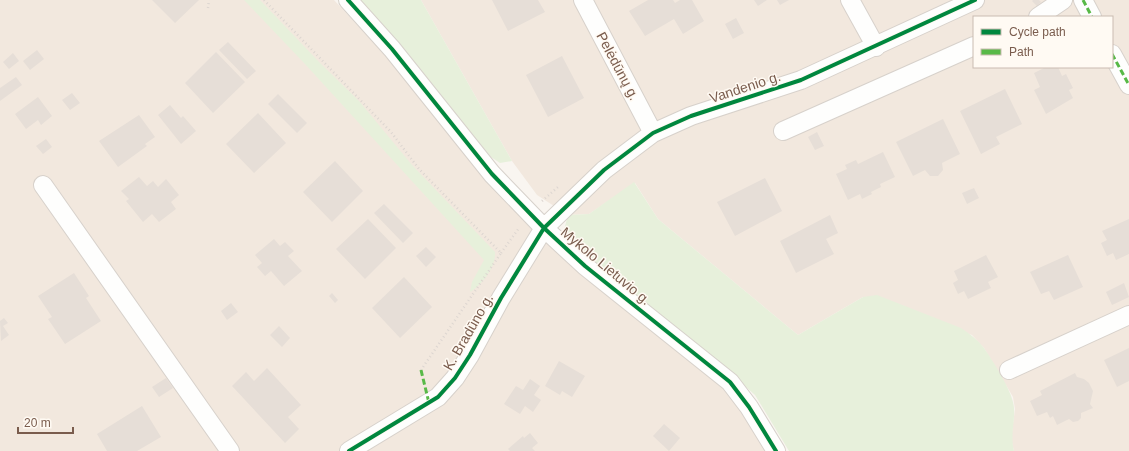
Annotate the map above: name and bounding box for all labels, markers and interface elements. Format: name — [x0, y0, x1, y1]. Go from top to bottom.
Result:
legend — [973, 16, 1113, 68]
text: Cycle path — [1009, 25, 1066, 39]
street label: Pelėdūnų g. — [593, 29, 643, 103]
text: Path — [1009, 45, 1034, 59]
street label: Vandenio g. — [707, 68, 783, 106]
street label: Mykolo Lietuvio g. — [558, 224, 654, 308]
street label: K. Bradūno g. — [440, 291, 496, 373]
scale bar — [18, 409, 73, 435]
text: 20 m — [24, 416, 51, 430]

